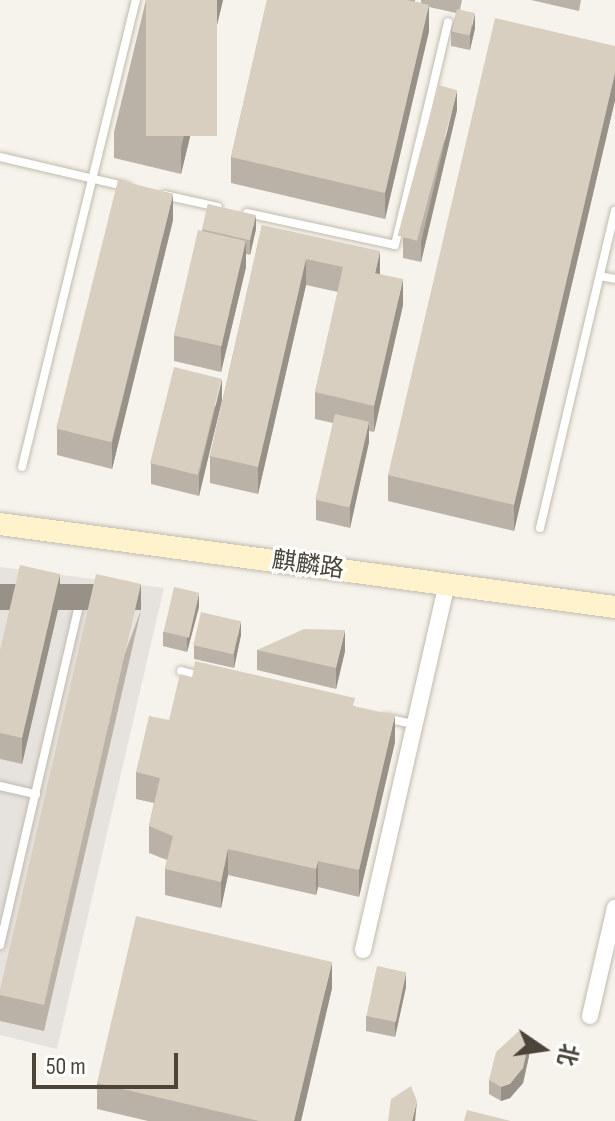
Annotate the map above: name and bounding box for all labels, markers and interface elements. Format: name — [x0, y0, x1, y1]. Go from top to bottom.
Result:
street label: 麒麟路 — [270, 546, 346, 584]
north arrow — [503, 1009, 583, 1089]
scale bar — [36, 1037, 182, 1087]
text: 北 — [551, 1041, 583, 1068]
text: 50 m — [46, 1052, 86, 1081]

